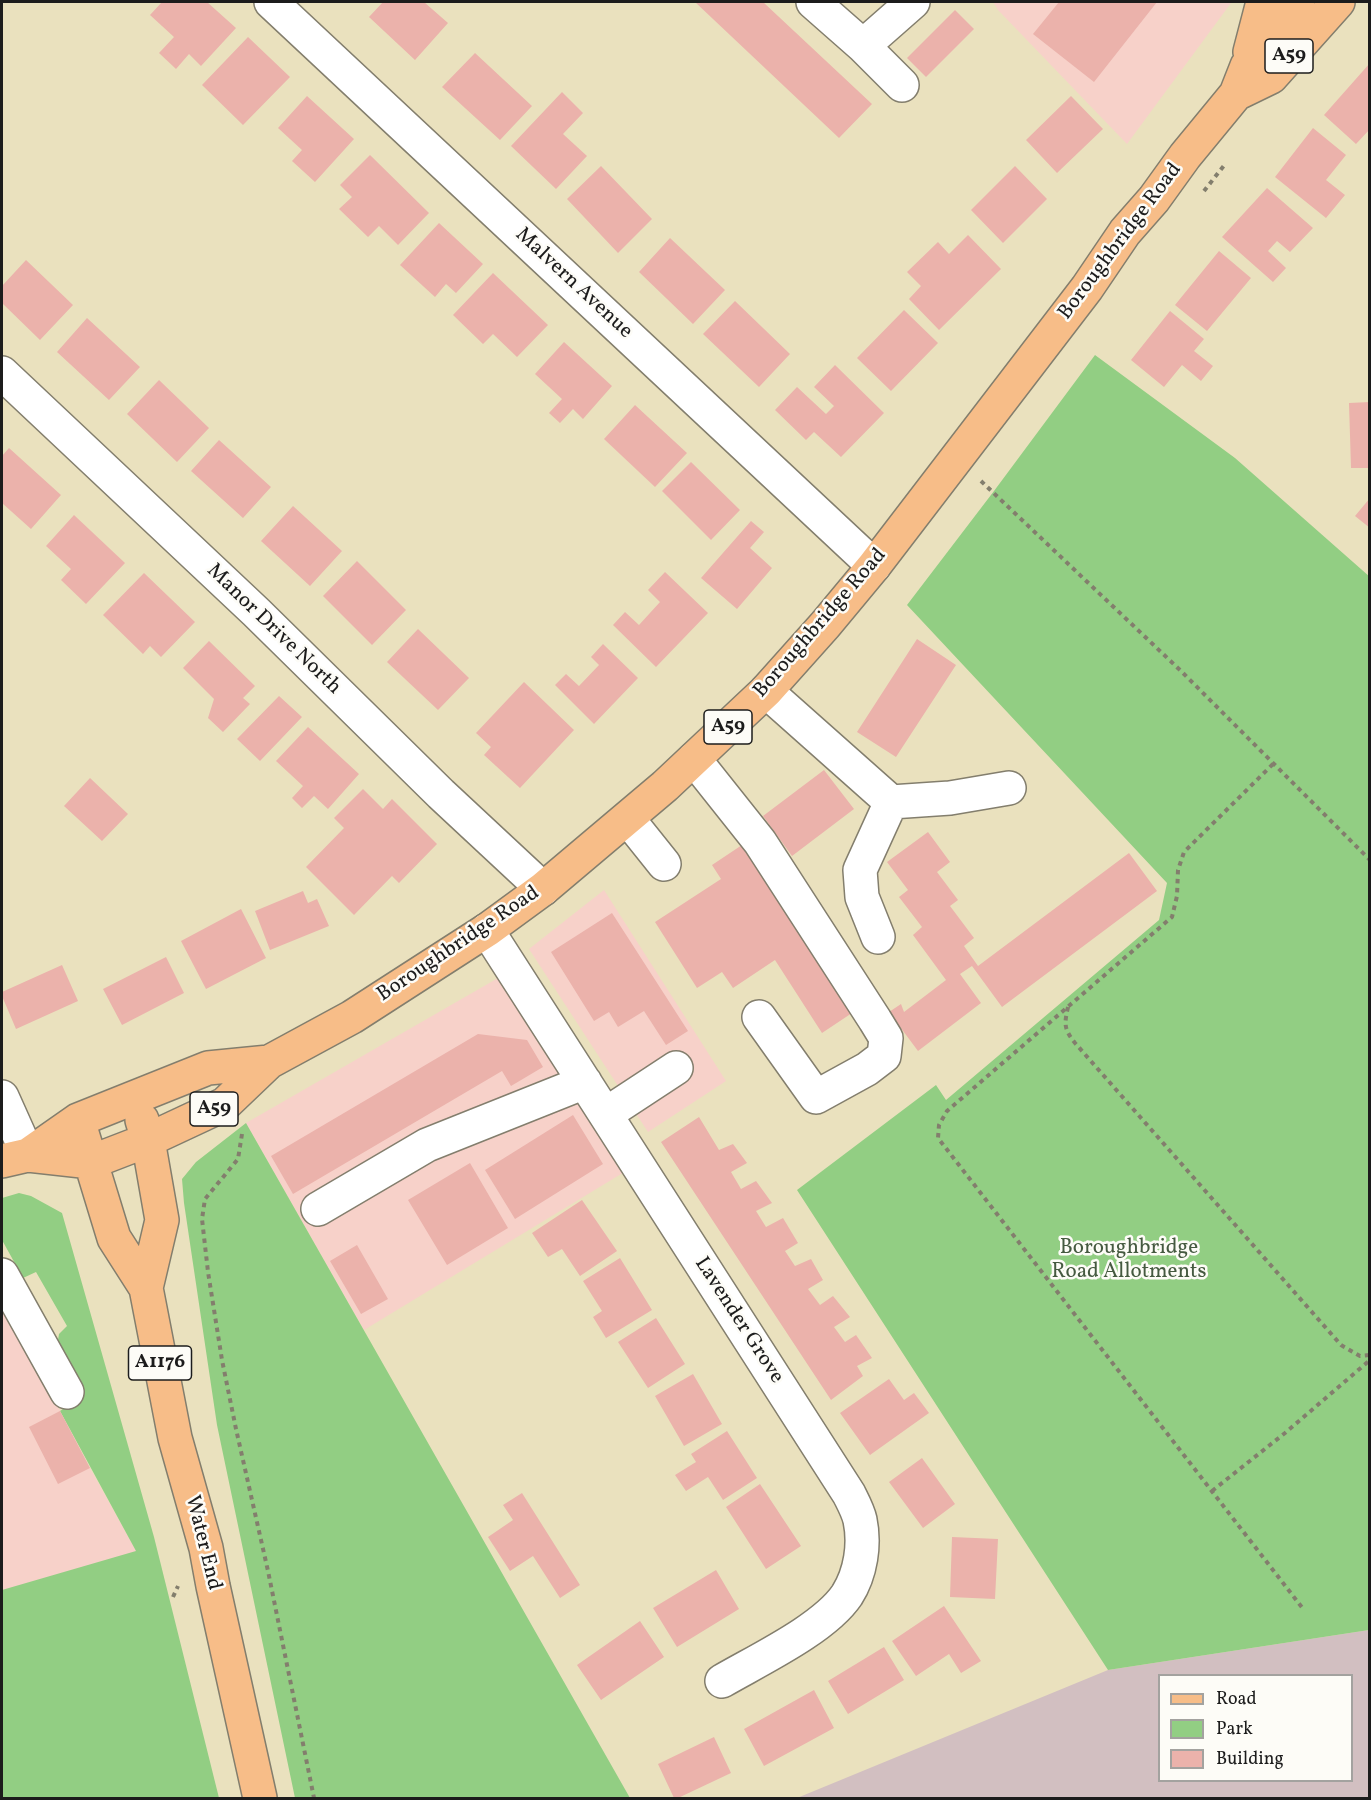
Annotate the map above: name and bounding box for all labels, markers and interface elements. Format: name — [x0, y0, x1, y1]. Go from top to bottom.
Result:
road number: A59 — [1265, 39, 1313, 73]
street label: Boroughbridge Road — [1054, 159, 1188, 325]
street label: Malvern Avenue — [509, 223, 637, 345]
street label: Boroughbridge Road — [749, 544, 893, 704]
street label: Manor Drive North — [200, 559, 346, 701]
road number: A59 — [704, 710, 752, 744]
street label: Boroughbridge Road — [373, 881, 545, 1009]
road number: A59 — [190, 1092, 238, 1126]
park label: Boroughbridge Road Allotments — [1052, 1236, 1206, 1286]
street label: Lavender Grove — [688, 1253, 788, 1389]
road number: A1176 — [128, 1346, 192, 1380]
street label: Water End — [178, 1493, 226, 1593]
legend — [1158, 1674, 1353, 1782]
text: Road — [1216, 1687, 1257, 1712]
text: Park — [1216, 1717, 1253, 1742]
text: Building — [1216, 1747, 1284, 1772]

